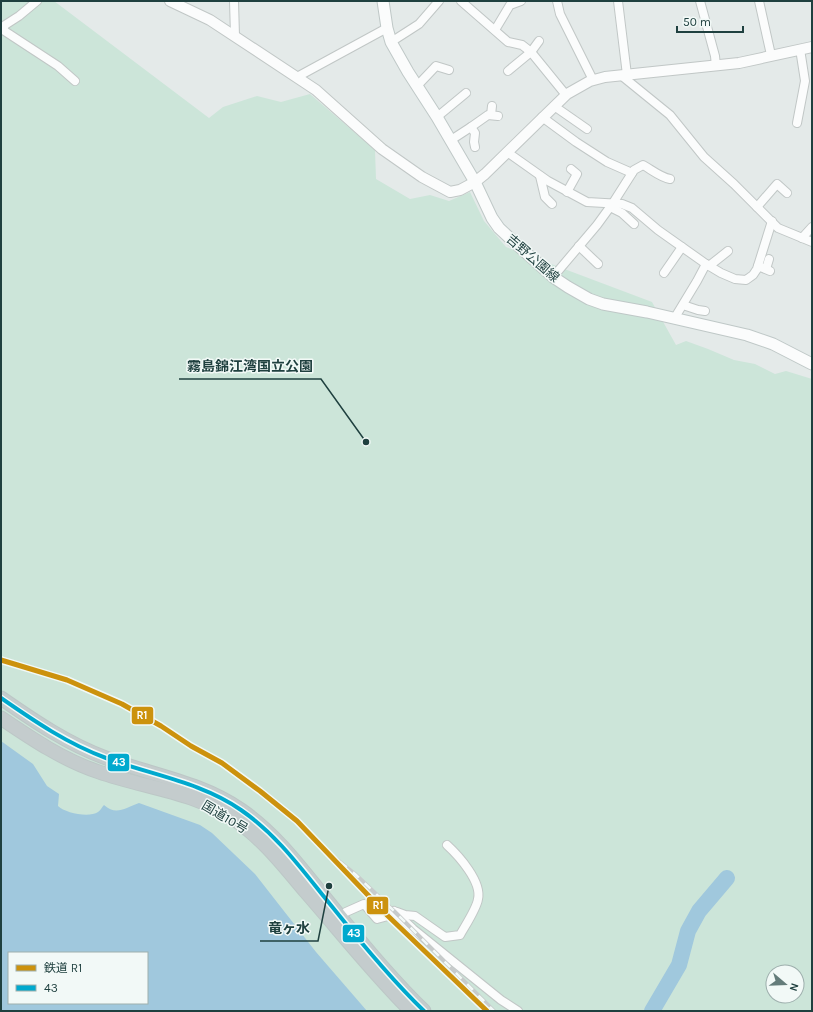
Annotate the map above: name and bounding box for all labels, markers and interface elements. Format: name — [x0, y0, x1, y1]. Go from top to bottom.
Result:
scale bar — [677, 8, 743, 34]
text: 50 m — [683, 15, 711, 29]
street label: 吉野公園線 — [504, 231, 562, 285]
callout: 霧島錦江湾国立公園 — [179, 353, 321, 379]
text: 霧島錦江湾国立公園 — [187, 358, 313, 375]
line badge: R1 — [131, 706, 154, 725]
text: R1 — [136, 709, 148, 722]
line badge: 43 — [107, 753, 130, 772]
text: 43 — [112, 756, 126, 769]
street label: 国道10号 — [199, 797, 251, 837]
line badge: R1 — [366, 896, 389, 915]
text: R1 — [372, 899, 384, 912]
callout: 竜ヶ水 — [260, 915, 318, 941]
text: 竜ヶ水 — [268, 920, 310, 937]
line badge: 43 — [342, 924, 365, 943]
text: 43 — [347, 927, 361, 940]
legend — [8, 952, 148, 1004]
text: 鉄道 R1 — [44, 961, 82, 975]
north arrow — [765, 964, 805, 1004]
text: 43 — [44, 981, 58, 995]
text: N — [787, 981, 801, 993]

